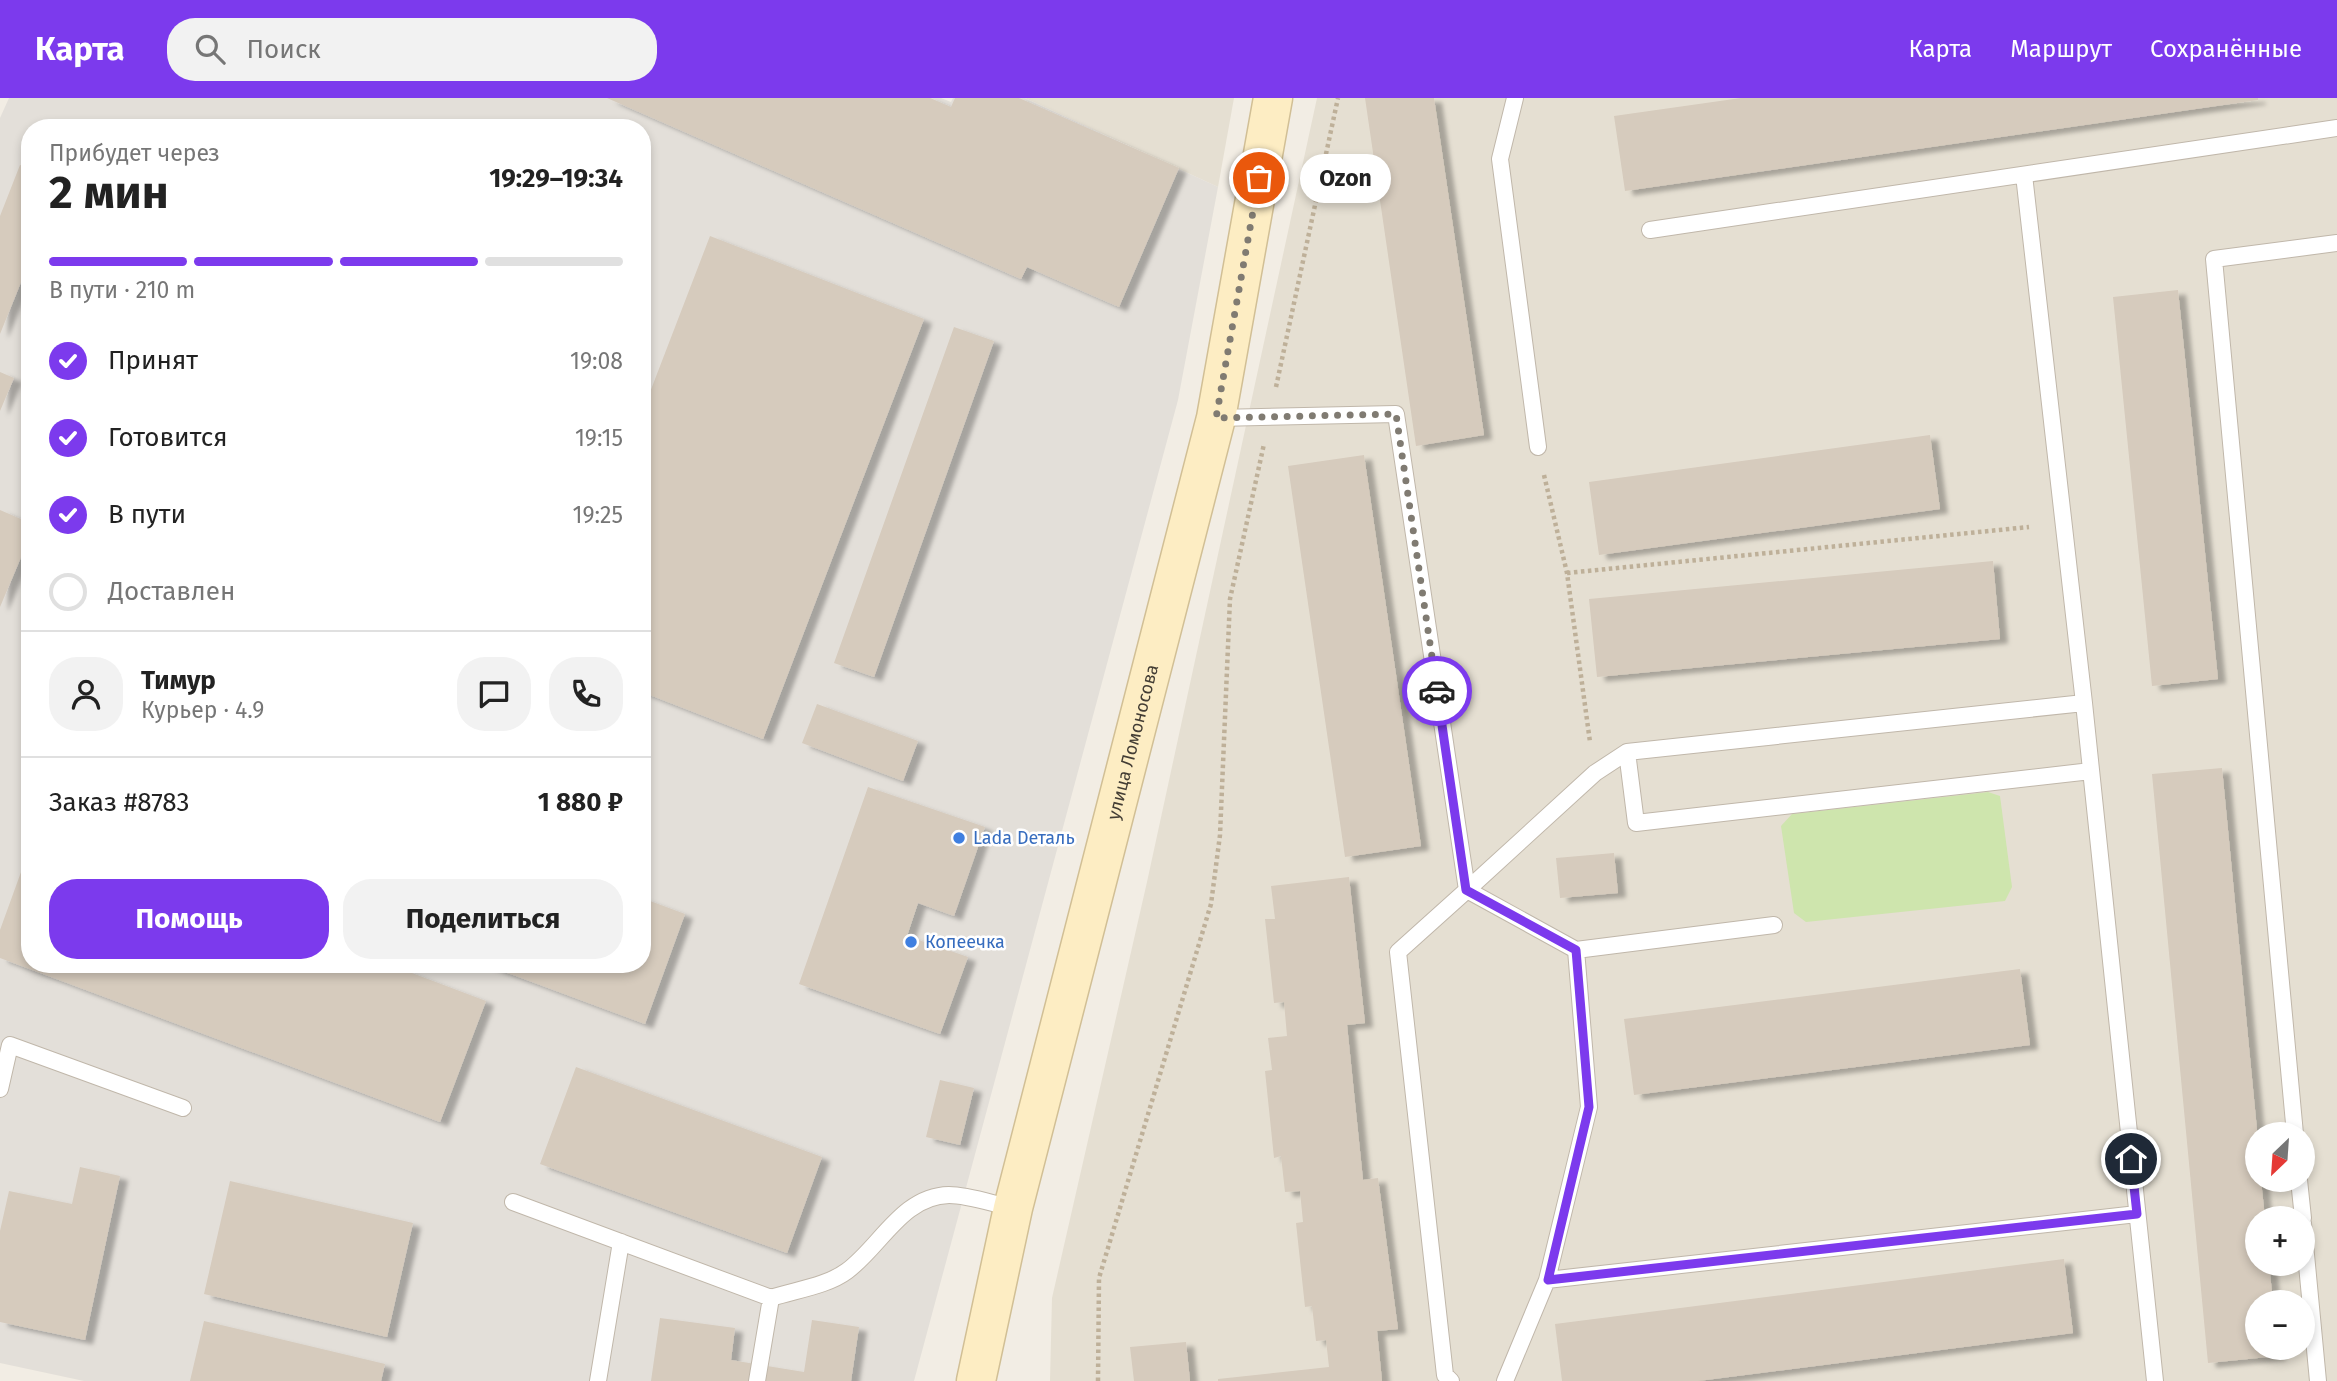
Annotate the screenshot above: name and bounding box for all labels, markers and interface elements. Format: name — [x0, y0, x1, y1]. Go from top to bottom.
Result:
search box — [167, 18, 657, 81]
text: Карта — [35, 29, 125, 69]
icon: search — [191, 30, 229, 68]
text: Поиск — [247, 34, 321, 65]
text: Карта — [1909, 35, 1972, 63]
text: Маршрут — [2010, 35, 2112, 63]
text: Сохранённые — [2150, 35, 2302, 63]
text: Прибудет через — [49, 139, 220, 167]
pin — [1229, 148, 1289, 208]
callout: Ozon — [1301, 154, 1392, 202]
icon: bag — [1240, 159, 1278, 197]
text: 19:29–19:34 — [489, 163, 623, 194]
text: Ozon — [1319, 164, 1372, 192]
text: 2 мин — [49, 165, 169, 220]
text: В пути · 210 m — [49, 276, 195, 304]
icon: check — [49, 342, 87, 380]
text: Принят — [108, 345, 198, 376]
text: 19:08 — [570, 347, 623, 375]
icon: check — [49, 419, 87, 457]
text: Готовится — [108, 422, 228, 453]
text: 19:15 — [575, 424, 623, 452]
icon: check — [49, 496, 87, 534]
text: В пути — [108, 499, 186, 530]
text: 19:25 — [573, 501, 623, 529]
text: Доставлен — [108, 576, 235, 607]
courier — [1402, 656, 1472, 726]
button: person — [49, 657, 123, 731]
button: chat — [457, 657, 531, 731]
button: phone — [549, 657, 623, 731]
street label: улица Ломоносова — [1102, 662, 1163, 822]
text: Тимур — [141, 665, 216, 696]
icon: car — [1418, 672, 1456, 710]
text: Курьер · 4.9 — [141, 696, 264, 724]
text: Заказ #8783 — [49, 787, 190, 818]
text: 1 880 ₽ — [538, 787, 623, 818]
place label: Lada Dеталь — [973, 827, 1075, 849]
marker: Lada Dеталь — [951, 830, 967, 846]
button: Помощь — [49, 879, 329, 959]
button: Поделиться — [343, 879, 623, 959]
place label: Копеечка — [925, 931, 1005, 953]
marker: Копеечка — [903, 934, 919, 950]
north arrow — [2245, 1122, 2315, 1192]
map controls — [2245, 1122, 2315, 1360]
pin — [2101, 1129, 2161, 1189]
icon: home — [2112, 1140, 2150, 1178]
button: + — [2245, 1206, 2315, 1276]
button: − — [2245, 1290, 2315, 1360]

